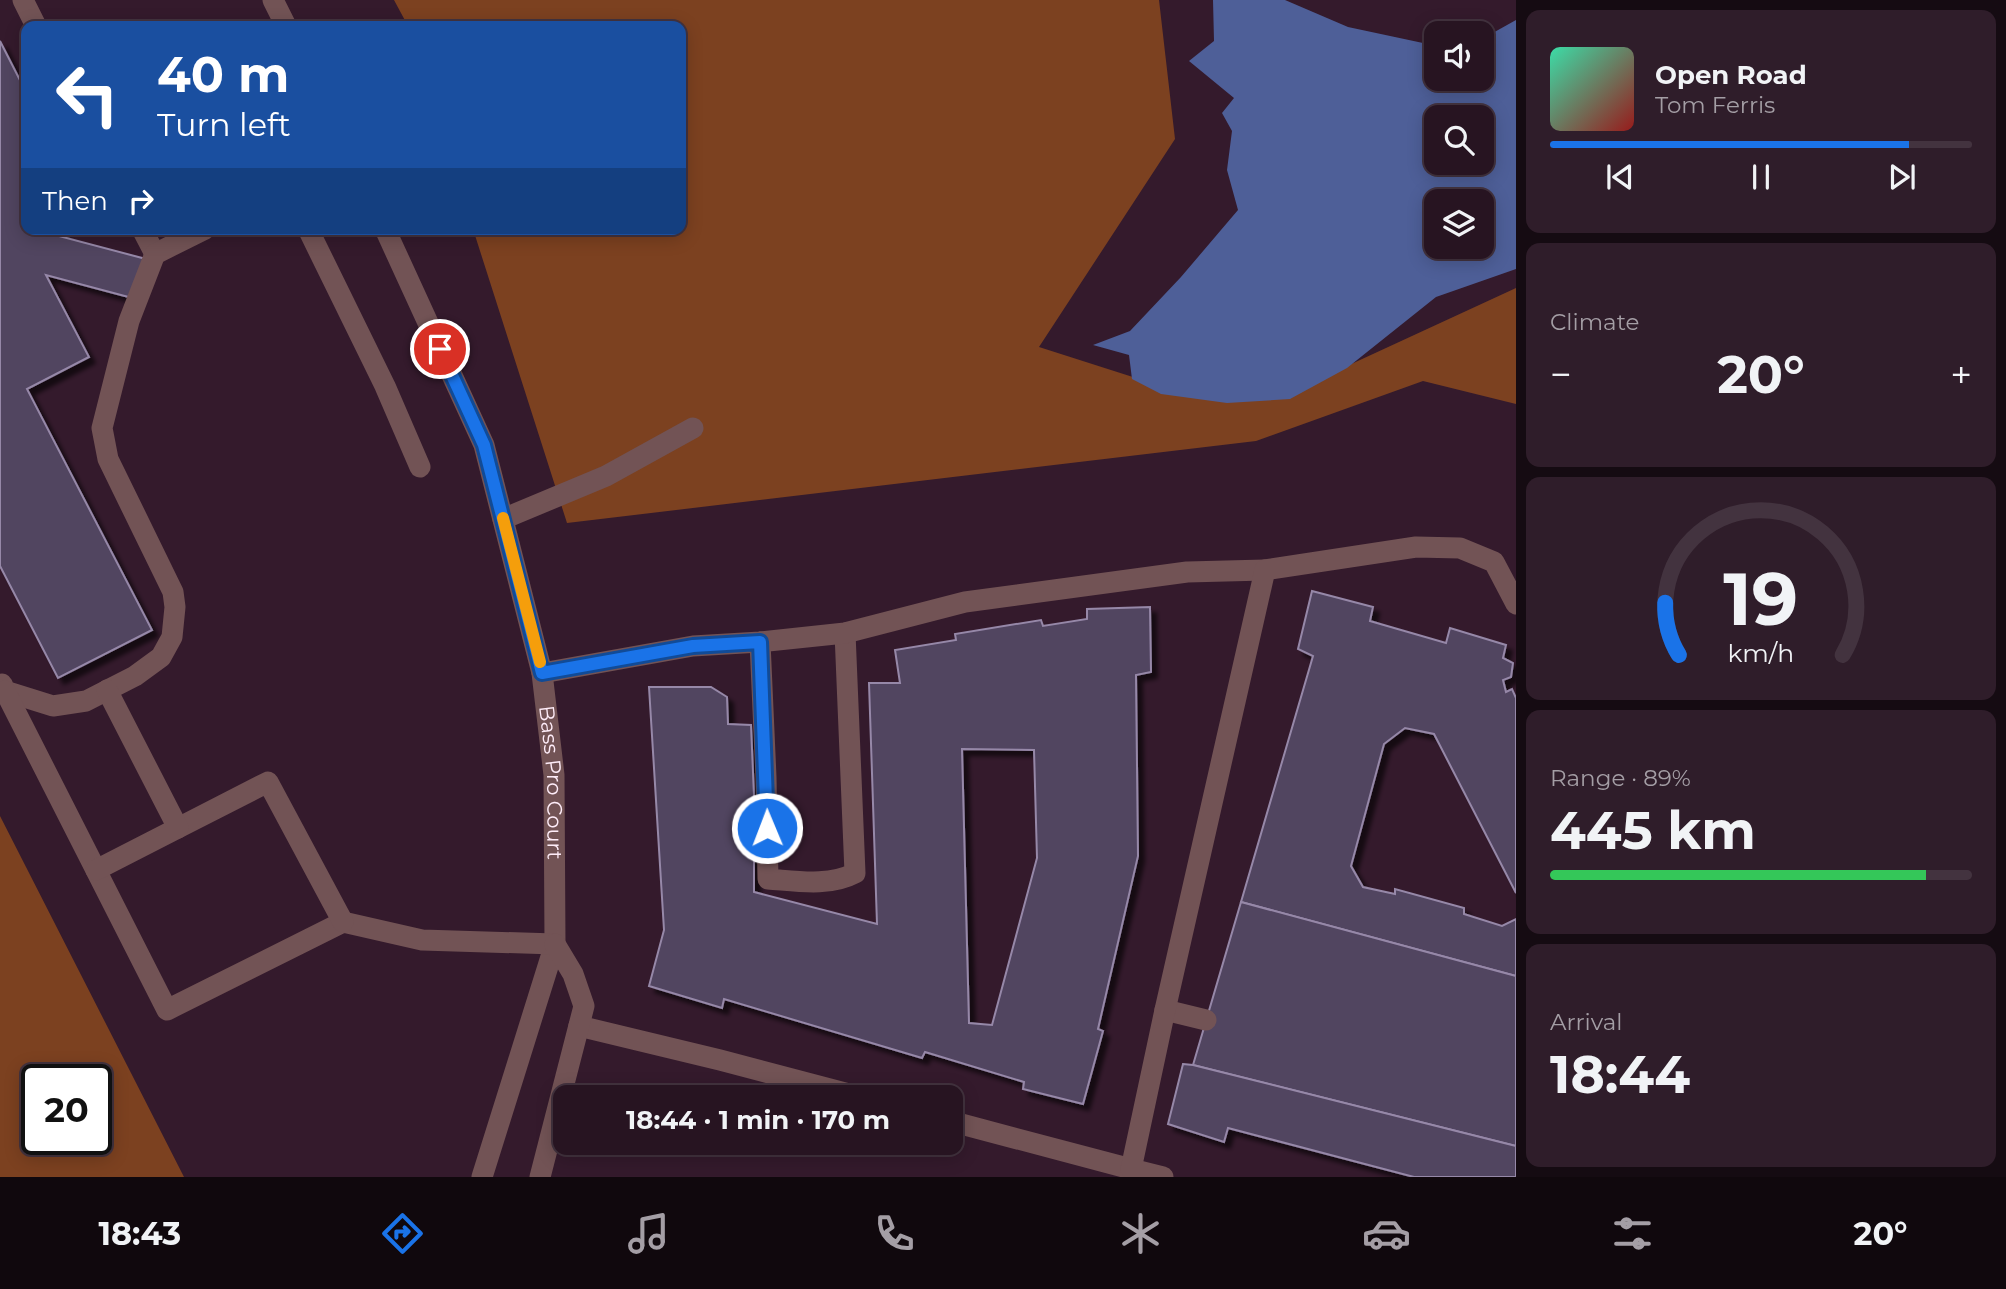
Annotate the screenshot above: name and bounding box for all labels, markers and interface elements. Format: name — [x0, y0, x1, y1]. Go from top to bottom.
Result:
map controls — [1424, 21, 1494, 259]
button: sound — [1424, 21, 1494, 91]
text: 40 m — [157, 45, 289, 104]
icon: left — [42, 49, 133, 140]
text: Open Road — [1655, 59, 1807, 91]
text: Tom Ferris — [1655, 91, 1775, 119]
text: Turn left — [157, 105, 291, 144]
button: search — [1424, 105, 1494, 175]
icon: previous — [1601, 158, 1639, 196]
icon: pause — [1742, 158, 1780, 196]
icon: next — [1883, 158, 1921, 196]
icon: right — [122, 182, 160, 220]
text: Then — [42, 185, 108, 217]
button: layers — [1424, 189, 1494, 259]
text: Climate — [1550, 308, 1639, 336]
pin — [410, 319, 470, 379]
icon: arrive — [421, 330, 459, 368]
text: 20° — [1717, 343, 1805, 406]
text: − — [1550, 351, 1572, 398]
text: + — [1950, 351, 1972, 398]
text: 19 — [1724, 555, 1798, 643]
text: km/h — [1728, 637, 1794, 667]
street label: Bass Pro Court — [534, 704, 568, 860]
text: Range · 89% — [1550, 764, 1691, 792]
position arrow — [730, 791, 804, 865]
text: 445 km — [1550, 799, 1756, 862]
text: Arrival — [1550, 1008, 1623, 1036]
text: 18:44 — [1550, 1043, 1690, 1106]
speed limit sign: 20 — [21, 1064, 112, 1155]
text: 18:44 · 1 min · 170 m — [626, 1104, 890, 1136]
icon: directions — [378, 1209, 427, 1258]
icon: music — [624, 1209, 673, 1258]
icon: phone — [870, 1209, 919, 1258]
icon: climate — [1116, 1209, 1165, 1258]
icon: car — [1362, 1209, 1411, 1258]
icon: filters — [1608, 1209, 1657, 1258]
text: 18:43 — [98, 1214, 181, 1253]
text: 20° — [1854, 1214, 1907, 1253]

